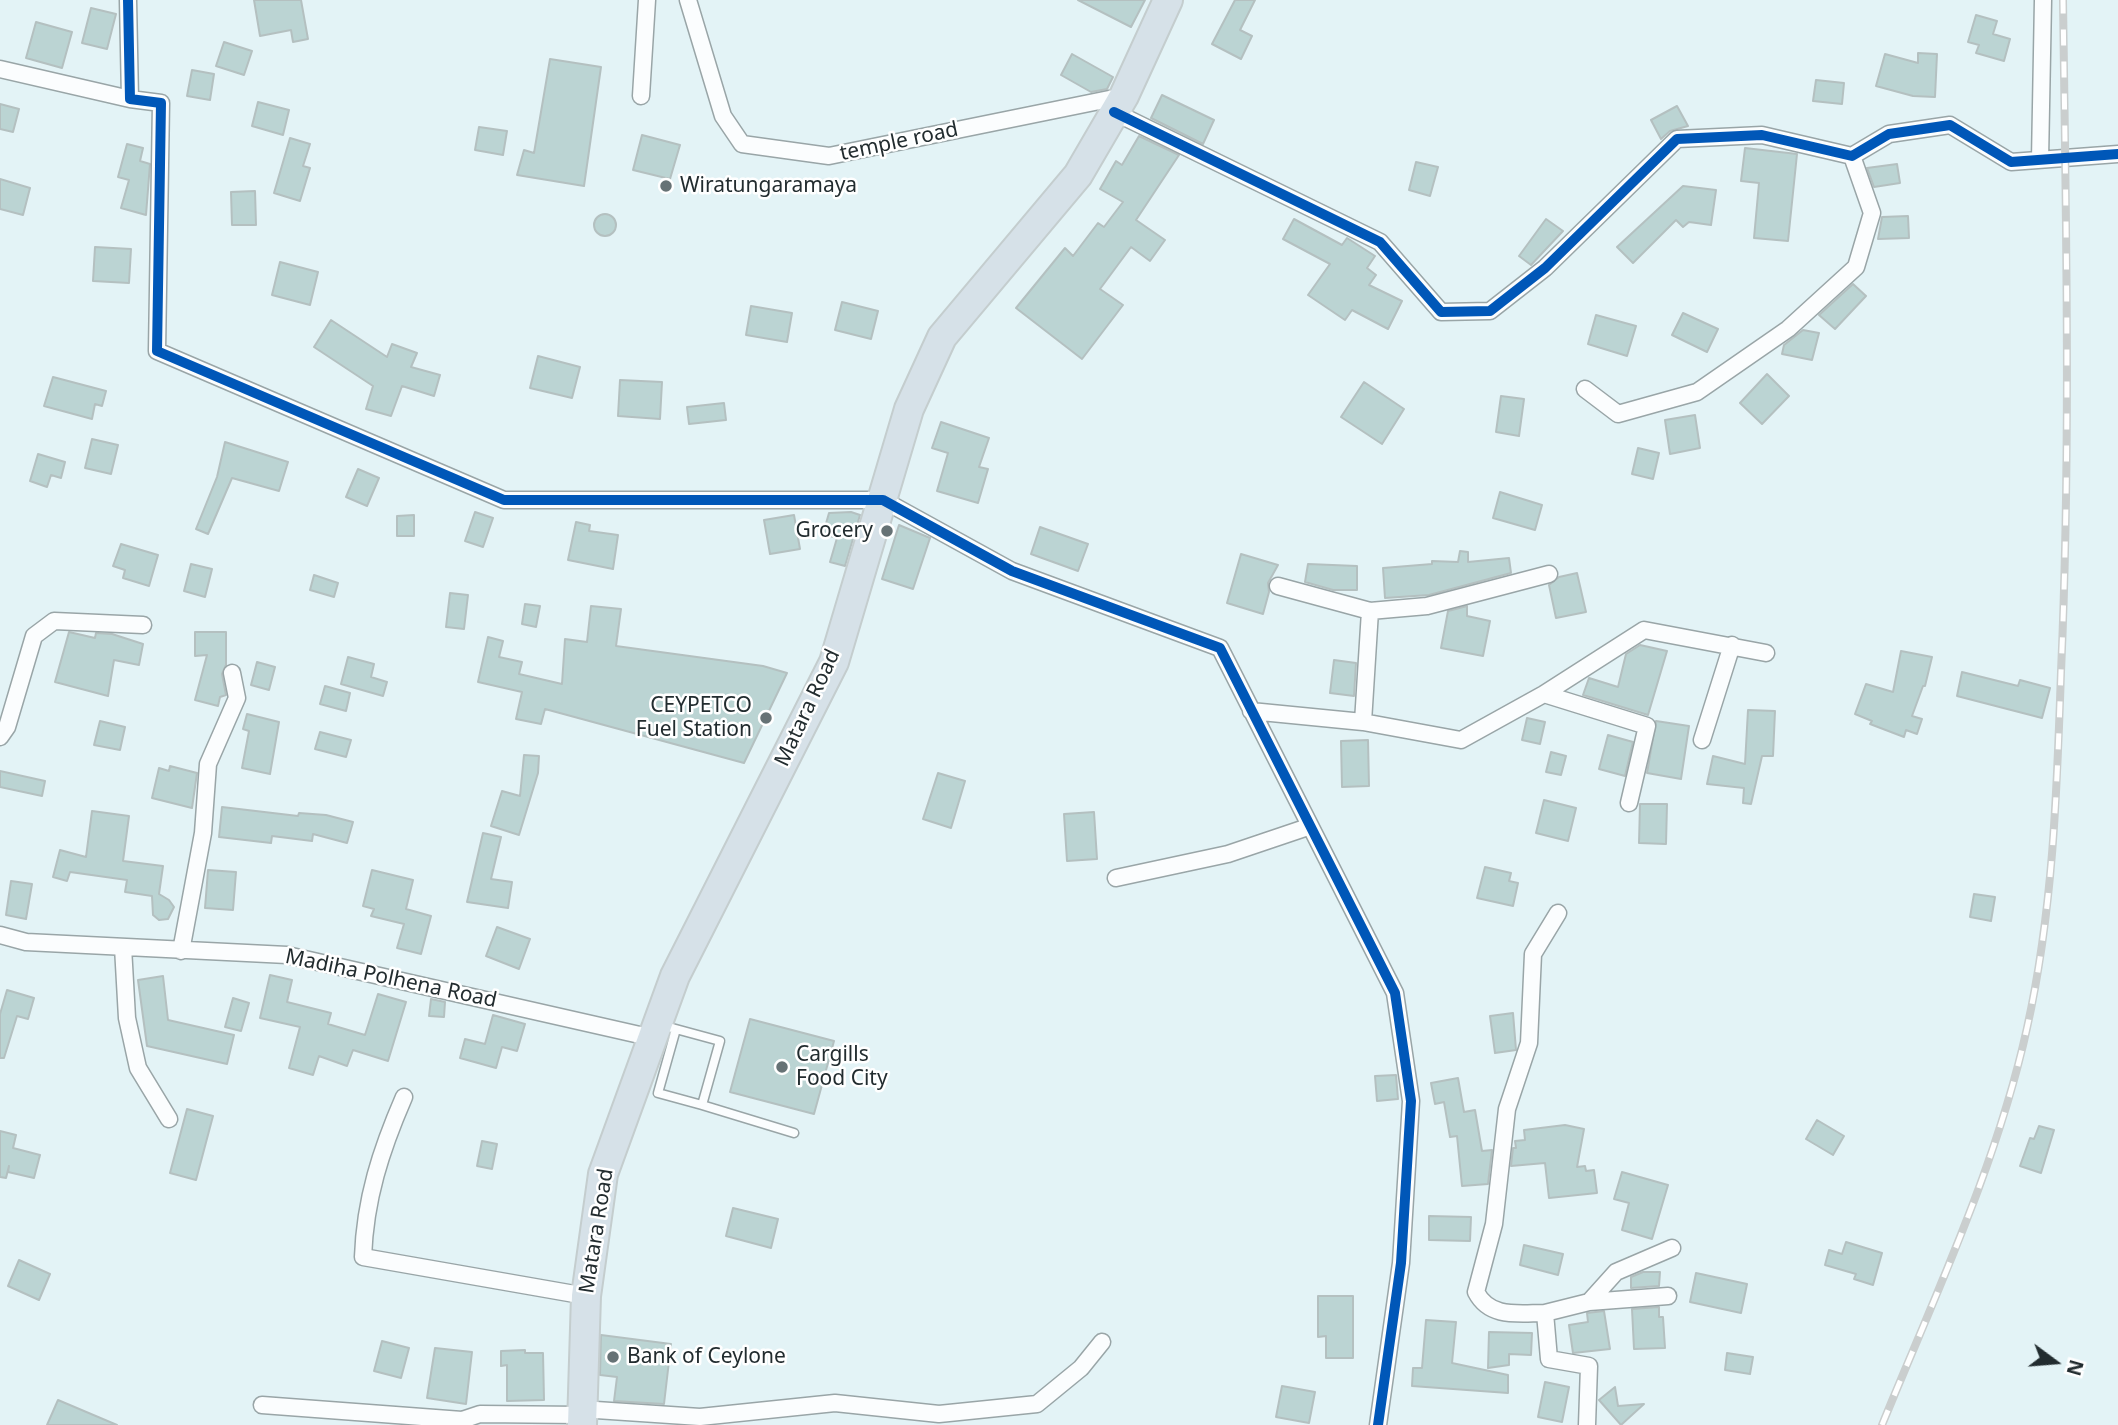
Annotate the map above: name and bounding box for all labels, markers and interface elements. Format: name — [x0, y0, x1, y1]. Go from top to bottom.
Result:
street label: temple road — [838, 117, 960, 167]
place label: Wiratungaramaya — [680, 173, 857, 199]
marker: Wiratungaramaya — [658, 178, 674, 194]
place label: Grocery — [795, 518, 873, 544]
marker: Grocery — [879, 523, 895, 539]
street label: Matara Road — [770, 646, 846, 770]
place label: CEYPETCO Fuel Station — [636, 693, 752, 743]
marker: CEYPETCO Fuel Station — [758, 710, 774, 726]
street label: Madiha Polhena Road — [283, 944, 499, 1014]
place label: Cargills Food City — [796, 1042, 888, 1092]
marker: Cargills Food City — [774, 1059, 790, 1075]
street label: Matara Road — [575, 1167, 619, 1295]
north arrow — [2020, 1327, 2090, 1397]
place label: Bank of Ceylone — [627, 1344, 786, 1370]
marker: Bank of Ceylone — [605, 1349, 621, 1365]
text: N — [2061, 1357, 2090, 1379]

